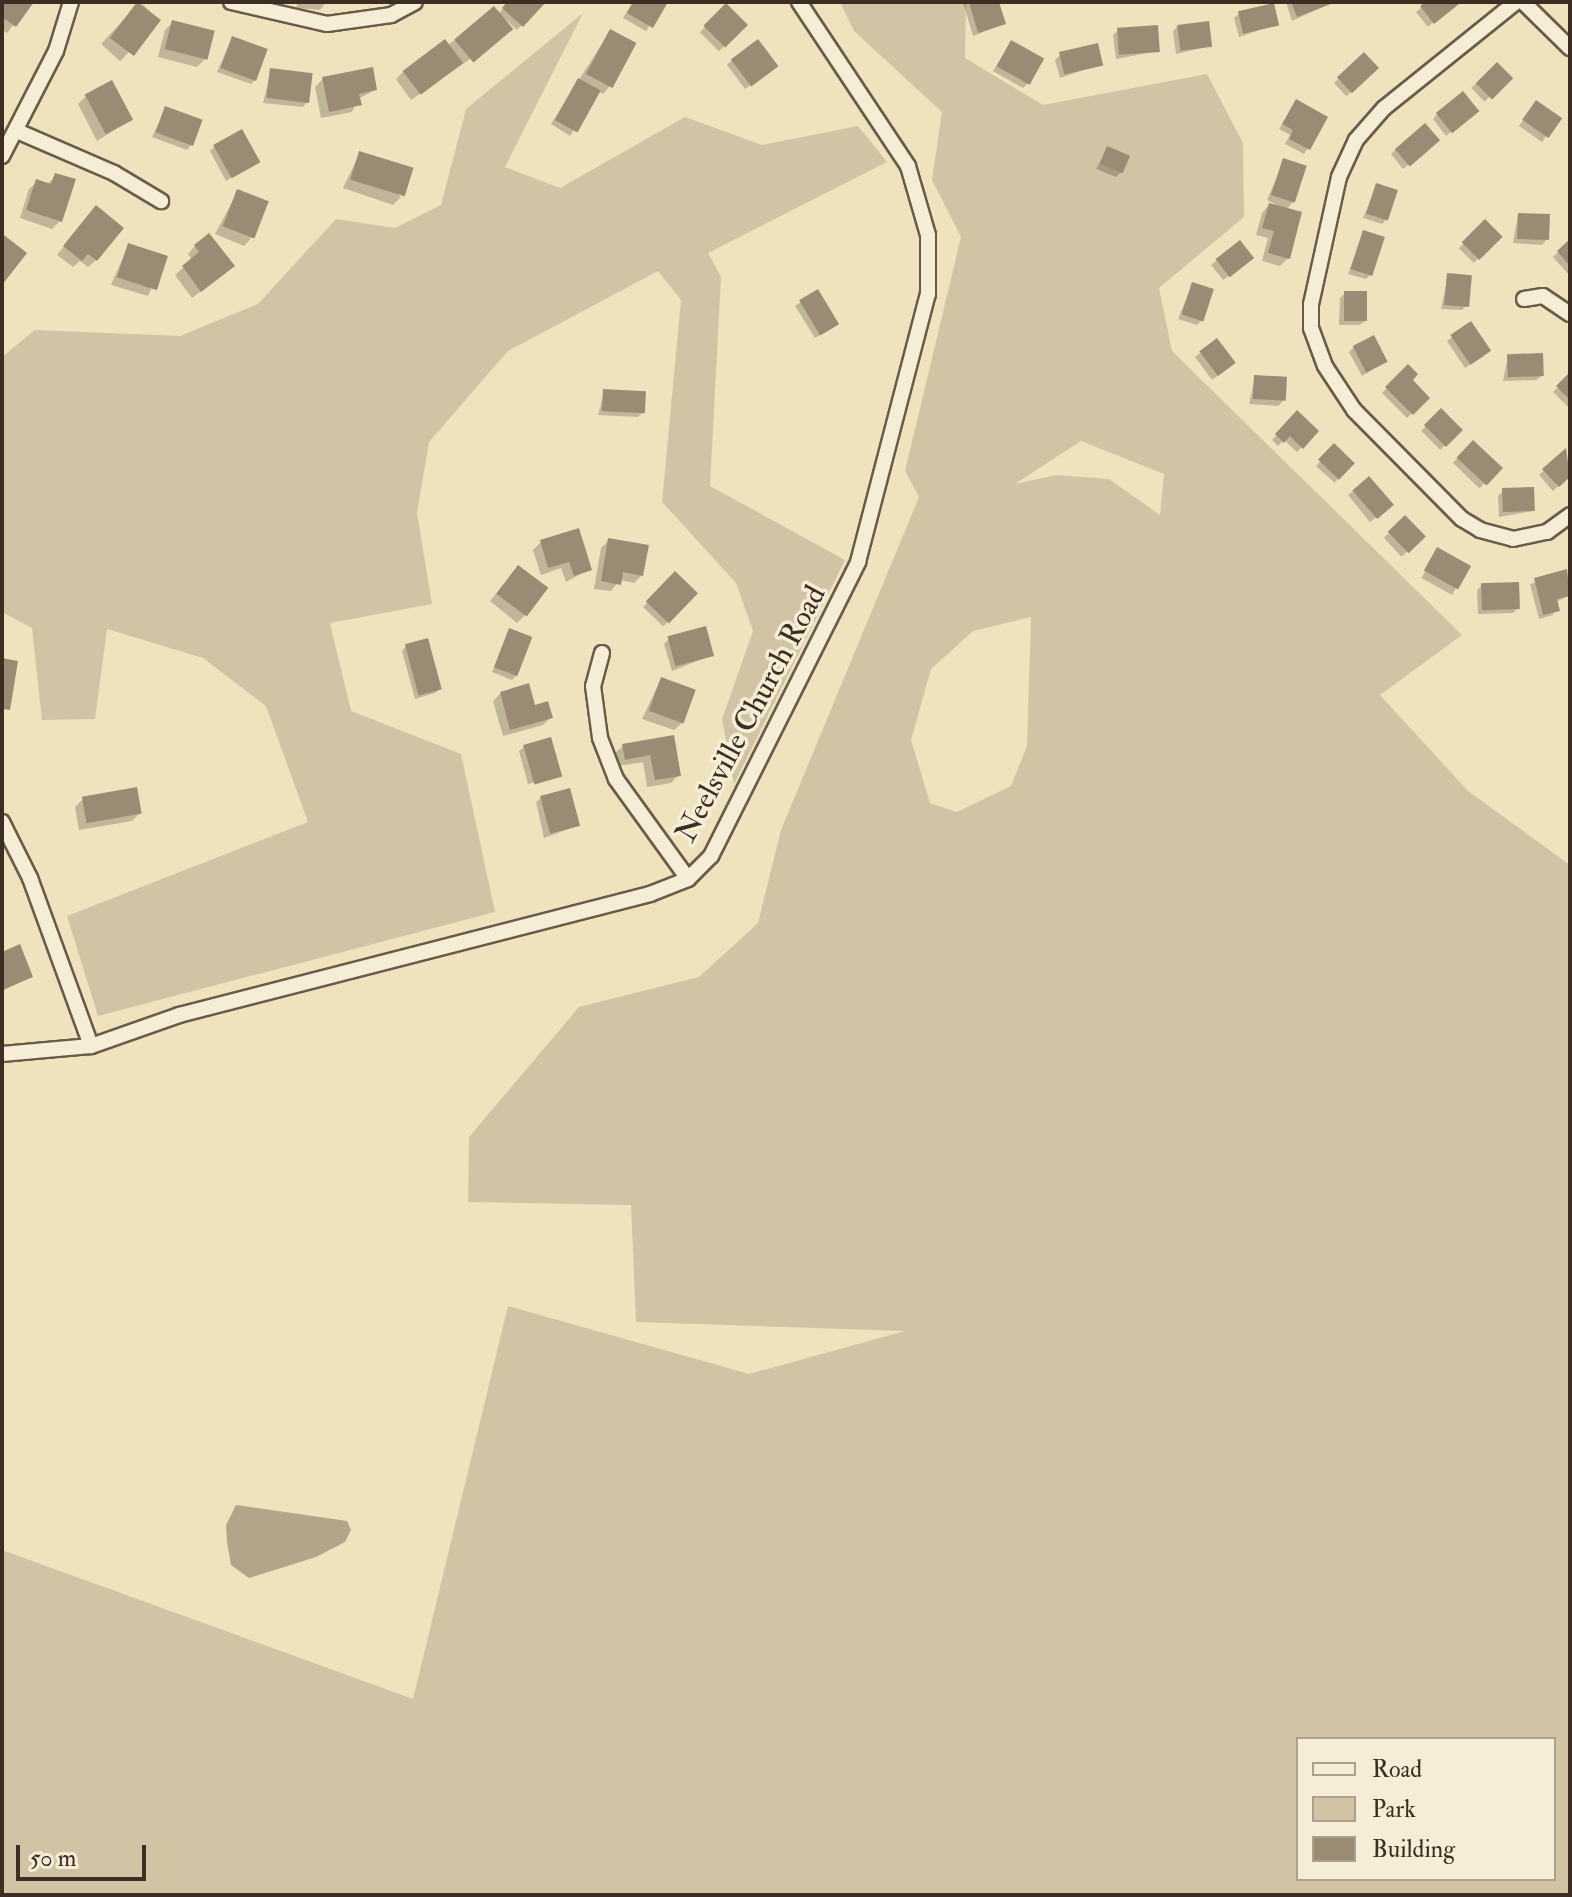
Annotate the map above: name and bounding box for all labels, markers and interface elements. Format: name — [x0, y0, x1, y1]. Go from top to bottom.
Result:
street label: Neelsville Church Road — [668, 580, 834, 848]
legend — [1296, 1737, 1556, 1881]
text: Road — [1372, 1754, 1422, 1785]
text: Park — [1372, 1794, 1416, 1825]
scale bar — [20, 1829, 150, 1879]
text: Building — [1372, 1834, 1455, 1865]
text: 50 m — [30, 1843, 76, 1874]

